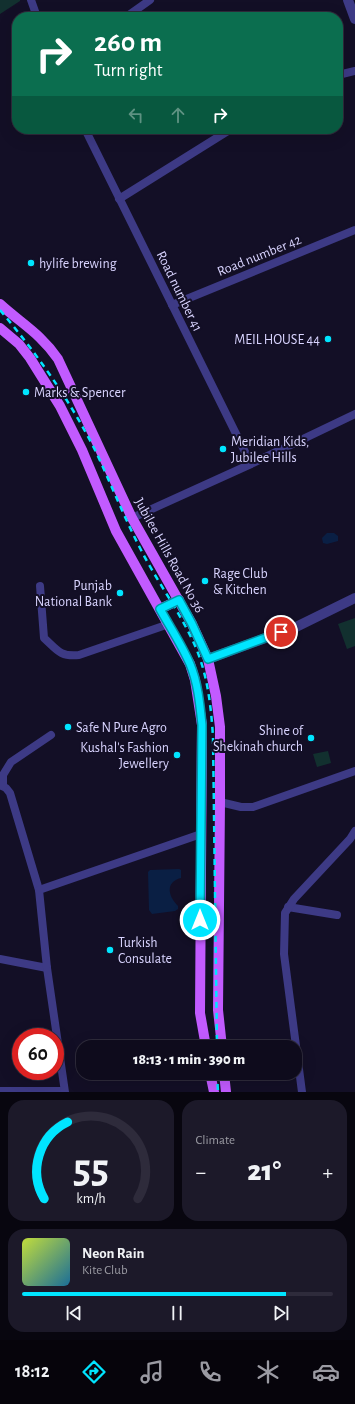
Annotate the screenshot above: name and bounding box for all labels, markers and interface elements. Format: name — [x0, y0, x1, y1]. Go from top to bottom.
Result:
icon: right — [28, 28, 80, 80]
text: 260 m — [94, 29, 162, 57]
text: Turn right — [94, 62, 163, 80]
icon: left — [125, 104, 147, 126]
icon: ahead — [167, 104, 189, 126]
icon: right — [209, 104, 231, 126]
street label: Road number 42 — [215, 233, 303, 279]
street label: Road number 41 — [154, 249, 205, 334]
place label: hylife brewing — [39, 257, 117, 271]
marker: hylife brewing — [26, 258, 36, 268]
place label: MEIL HOUSE 44 — [234, 333, 320, 347]
marker: MEIL HOUSE 44 — [323, 334, 333, 344]
place label: Marks & Spencer — [34, 386, 126, 400]
marker: Marks & Spencer — [21, 387, 31, 397]
place label: Meridian Kids, Jubilee Hills — [231, 435, 309, 465]
marker: Meridian Kids, Jubilee Hills — [218, 444, 228, 454]
street label: Jubilee Hills Road No 36 — [132, 496, 207, 615]
place label: Rage Club & Kitchen — [213, 567, 268, 597]
marker: Rage Club & Kitchen — [200, 576, 210, 586]
place label: Punjab National Bank — [35, 579, 113, 609]
marker: Punjab National Bank — [115, 588, 125, 598]
pin — [264, 615, 298, 649]
icon: arrive — [270, 621, 292, 643]
place label: Safe N Pure Agro — [76, 721, 167, 735]
marker: Safe N Pure Agro — [63, 722, 73, 732]
place label: Shine of Shekinah church — [213, 724, 304, 754]
marker: Shine of Shekinah church — [306, 733, 316, 743]
place label: Kushal's Fashion Jewellery — [80, 741, 169, 771]
marker: Kushal's Fashion Jewellery — [172, 750, 182, 760]
position arrow — [179, 899, 221, 941]
place label: Turkish Consulate — [118, 936, 172, 966]
marker: Turkish Consulate — [105, 945, 115, 955]
speed limit sign: 60 — [12, 1028, 64, 1080]
text: 18:13 · 1 min · 390 m — [133, 1052, 245, 1067]
text: Climate — [196, 1134, 235, 1147]
text: 55 — [73, 1148, 109, 1189]
text: 21° — [247, 1156, 281, 1186]
text: − — [196, 1161, 206, 1183]
text: + — [322, 1161, 333, 1183]
text: km/h — [76, 1191, 105, 1205]
text: Neon Rain — [82, 1246, 144, 1261]
text: Kite Club — [82, 1264, 128, 1277]
icon: previous — [63, 1302, 85, 1324]
icon: pause — [166, 1302, 188, 1324]
icon: next — [270, 1302, 292, 1324]
icon: directions — [80, 1358, 108, 1386]
icon: music — [138, 1358, 166, 1386]
icon: phone — [196, 1358, 224, 1386]
icon: climate — [254, 1358, 282, 1386]
icon: car — [312, 1358, 340, 1386]
text: 18:12 — [15, 1363, 49, 1381]

